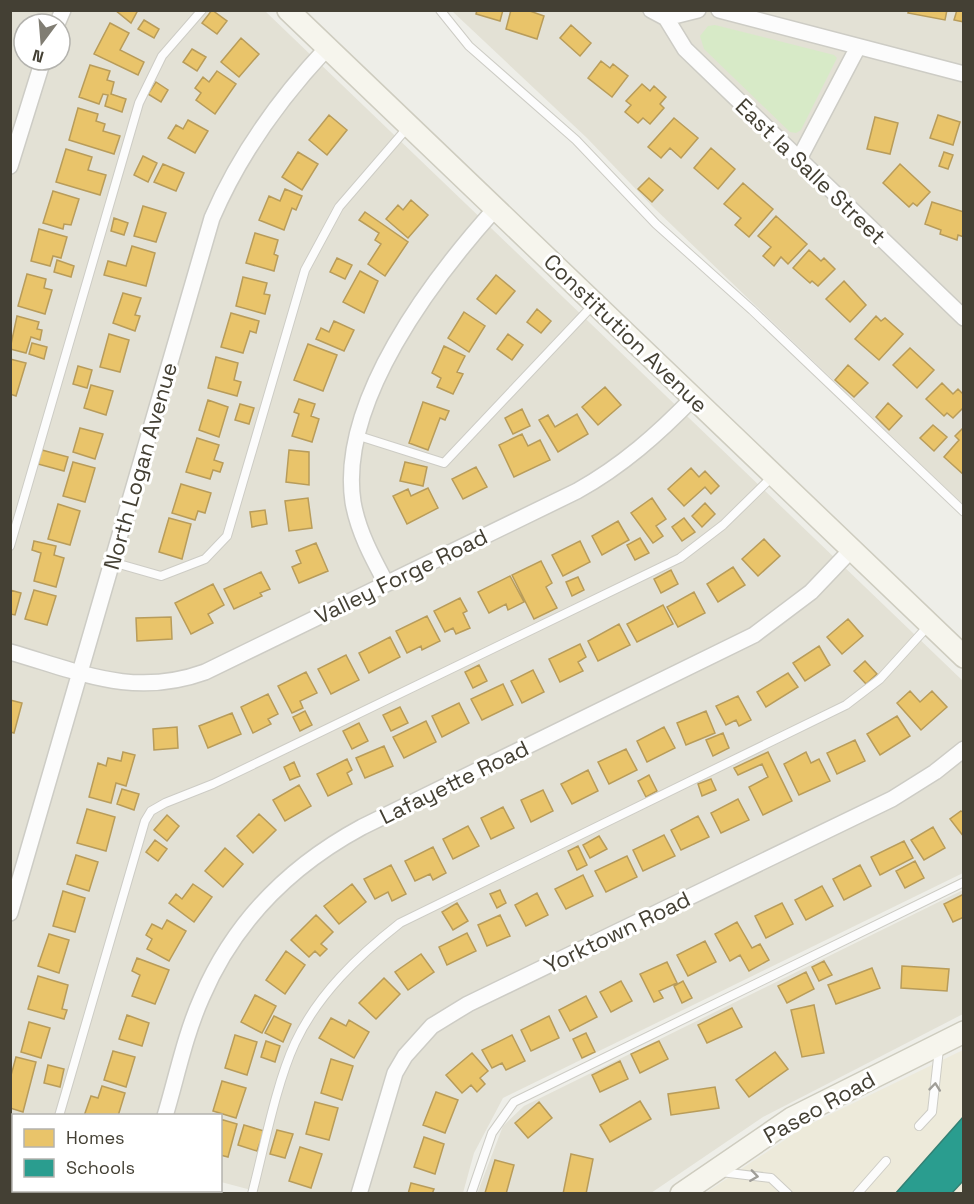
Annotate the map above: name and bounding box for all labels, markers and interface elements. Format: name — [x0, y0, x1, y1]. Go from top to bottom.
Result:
north arrow — [12, 12, 72, 72]
text: N — [30, 44, 46, 68]
street label: East la Salle Street — [730, 92, 892, 250]
street label: Constitution Avenue — [538, 247, 714, 419]
street label: North Logan Avenue — [97, 359, 183, 573]
street label: Valley Forge Road — [310, 522, 492, 630]
street label: Lafayette Road — [375, 734, 533, 830]
street label: Yorktown Road — [539, 885, 695, 979]
street label: Paseo Road — [758, 1065, 880, 1149]
one-way arrow — [928, 1083, 941, 1092]
legend — [12, 1114, 222, 1192]
text: Homes — [66, 1126, 125, 1149]
text: Schools — [66, 1156, 135, 1179]
one-way arrow — [749, 1170, 758, 1182]

